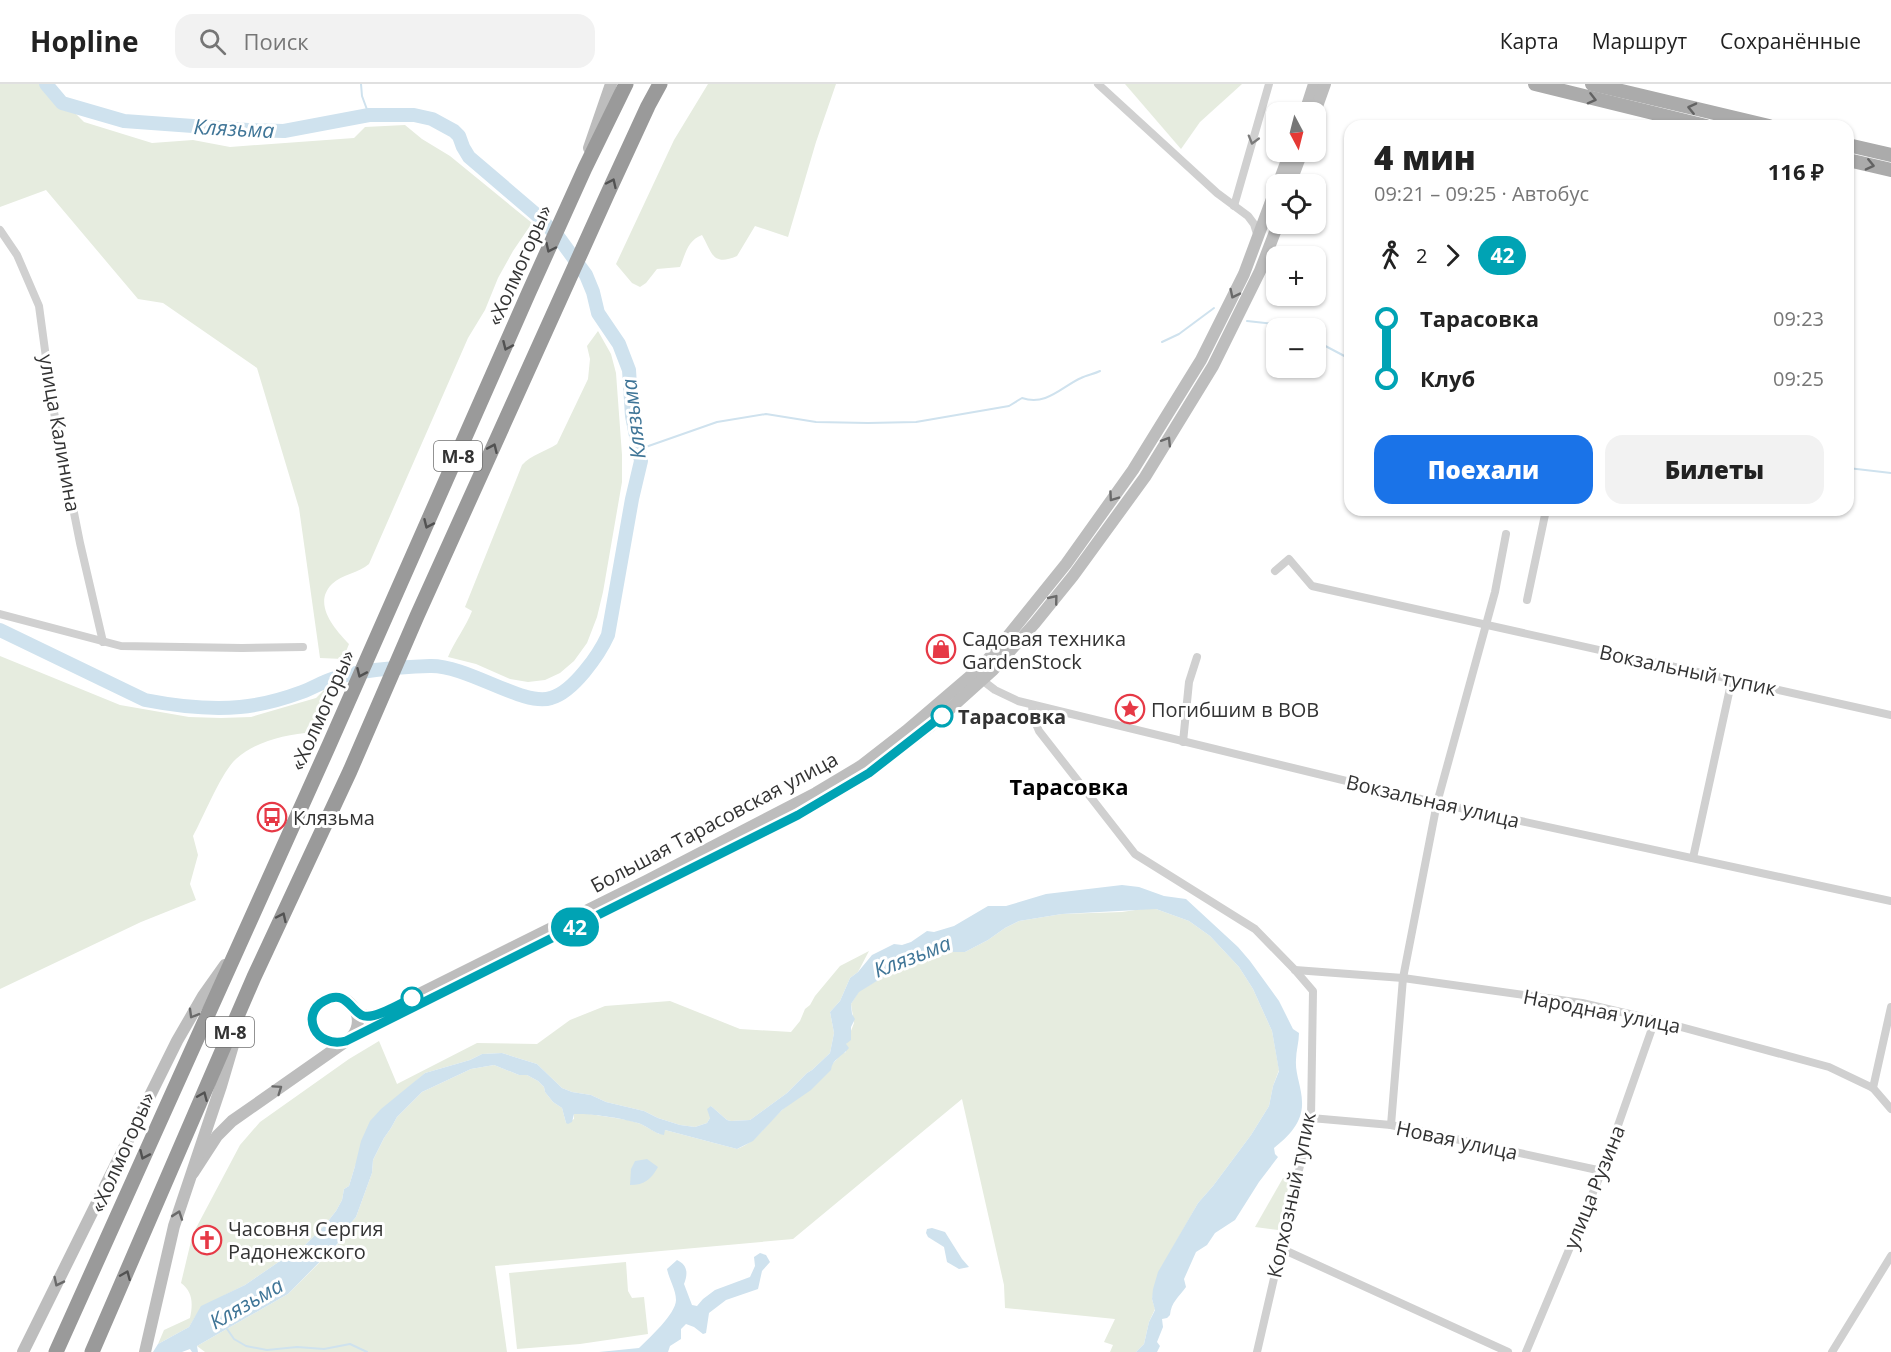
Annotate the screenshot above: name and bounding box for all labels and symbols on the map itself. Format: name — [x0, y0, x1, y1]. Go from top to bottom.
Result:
one-way arrow — [1586, 91, 1596, 104]
north arrow — [1266, 102, 1326, 162]
one-way arrow — [1687, 102, 1697, 115]
water label: Клязьма — [193, 112, 275, 144]
one-way arrow — [1248, 134, 1260, 145]
one-way arrow — [1864, 157, 1874, 170]
one-way arrow — [605, 179, 617, 190]
street label: «Холмогоры» — [480, 200, 558, 330]
one-way arrow — [545, 241, 557, 252]
one-way arrow — [1230, 288, 1241, 298]
one-way arrow — [502, 339, 514, 350]
street label: улица Калинина — [33, 352, 87, 514]
water label: Клязьма — [614, 377, 652, 461]
one-way arrow — [1160, 437, 1172, 447]
road number: М-8 — [434, 441, 482, 471]
one-way arrow — [486, 444, 498, 455]
one-way arrow — [1109, 491, 1120, 502]
one-way arrow — [423, 518, 435, 529]
one-way arrow — [1047, 595, 1058, 606]
place label: Садовая техника GardenStock — [962, 625, 1126, 675]
shop icon: Садовая техника GardenStock — [925, 633, 957, 665]
street label: Вокзальный тупик — [1597, 638, 1780, 702]
street label: «Холмогоры» — [283, 645, 361, 775]
one-way arrow — [357, 667, 369, 678]
place icon: Погибшим в ВОВ — [1114, 693, 1146, 725]
place label: Погибшим в ВОВ — [1151, 696, 1319, 723]
place label: Тарасовка — [958, 703, 1066, 730]
marker: Тарасовка — [931, 705, 953, 727]
street label: Большая Тарасовская улица — [586, 745, 842, 899]
street label: Вокзальная улица — [1344, 768, 1522, 834]
district label: Тарасовка — [1010, 771, 1128, 801]
bus stop icon: Клязьма — [256, 801, 288, 833]
place label: Клязьма — [293, 804, 375, 831]
line badge: 42 — [548, 908, 602, 946]
one-way arrow — [274, 913, 286, 924]
water label: Клязьма — [869, 928, 955, 984]
street label: Народная улица — [1521, 983, 1683, 1039]
unlabelled marker — [401, 987, 423, 1009]
one-way arrow — [189, 1008, 200, 1018]
road number: М-8 — [206, 1017, 254, 1047]
one-way arrow — [271, 1085, 282, 1096]
street label: «Холмогоры» — [83, 1087, 161, 1217]
one-way arrow — [196, 1091, 208, 1102]
street label: Колхозный тупик — [1260, 1109, 1322, 1280]
street label: Новая улица — [1394, 1114, 1520, 1166]
street label: улица Рузина — [1557, 1121, 1631, 1253]
one-way arrow — [139, 1148, 151, 1159]
one-way arrow — [171, 1210, 184, 1221]
place label: Часовня Сергия Радонежского — [228, 1215, 383, 1265]
church icon: Часовня Сергия Радонежского — [191, 1224, 223, 1256]
one-way arrow — [119, 1270, 131, 1281]
water label: Клязьма — [204, 1271, 288, 1335]
one-way arrow — [54, 1276, 66, 1287]

